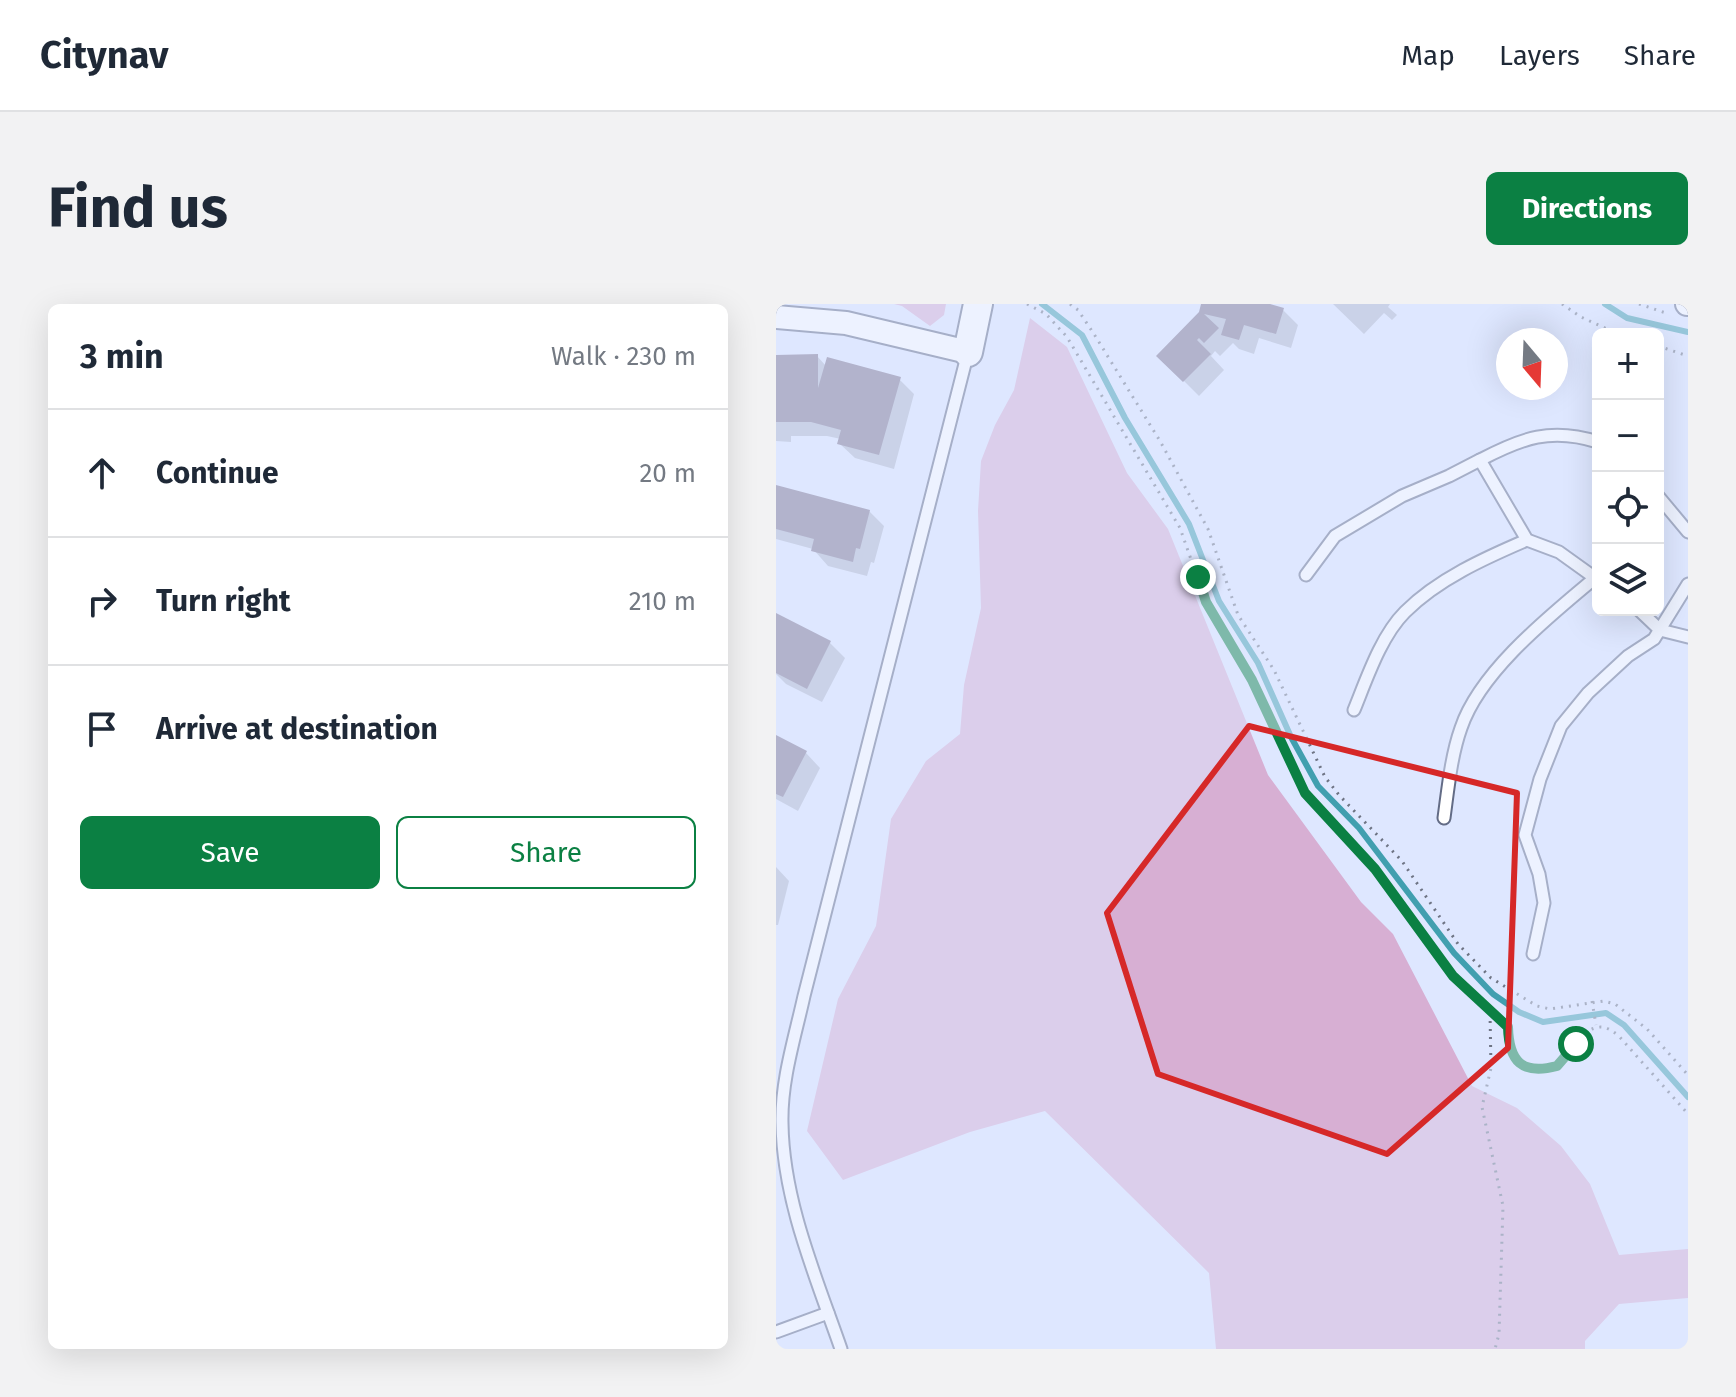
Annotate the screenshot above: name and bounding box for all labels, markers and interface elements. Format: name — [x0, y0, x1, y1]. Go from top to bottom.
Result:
text: Citynav — [40, 32, 168, 78]
text: Map — [1401, 39, 1455, 72]
text: Layers — [1499, 39, 1580, 72]
text: Share — [1624, 39, 1696, 72]
button: Directions — [1486, 172, 1688, 245]
text: Find us — [48, 175, 228, 242]
north arrow — [1496, 328, 1568, 400]
map controls — [1592, 328, 1664, 616]
button: + — [1592, 328, 1664, 400]
text: 3 min — [80, 336, 164, 377]
text: Walk · 230 m — [551, 341, 696, 372]
button: − — [1592, 400, 1664, 472]
icon: ahead — [80, 451, 124, 495]
text: Continue — [156, 455, 279, 491]
text: 20 m — [639, 458, 696, 489]
button: locate — [1592, 472, 1664, 544]
button: layers — [1592, 544, 1664, 616]
route end — [1180, 559, 1216, 595]
icon: right — [80, 579, 124, 623]
text: Turn right — [156, 583, 291, 619]
text: 210 m — [629, 586, 696, 617]
icon: arrive — [80, 707, 124, 751]
text: Arrive at destination — [156, 711, 438, 747]
button: Save — [80, 816, 380, 889]
button: Share — [396, 816, 696, 889]
route start — [1558, 1026, 1594, 1062]

